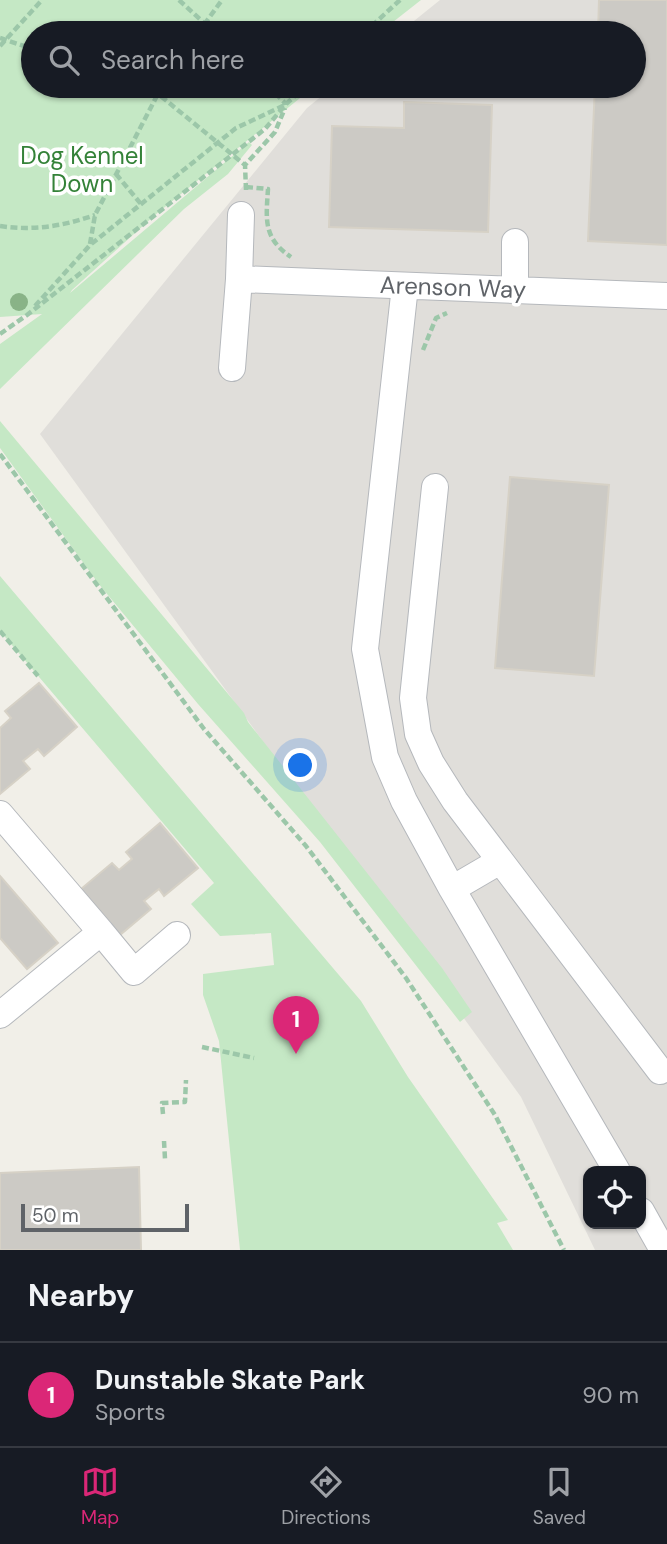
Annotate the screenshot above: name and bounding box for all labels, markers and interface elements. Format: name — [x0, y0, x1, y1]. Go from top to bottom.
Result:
search box — [21, 21, 646, 98]
icon: search — [45, 41, 83, 79]
text: Search here — [101, 43, 244, 77]
park label: Dog Kennel Down — [20, 140, 144, 199]
street label: Arenson Way — [379, 269, 527, 305]
your location — [283, 748, 317, 782]
pin: 1 — [273, 996, 319, 1054]
map controls — [583, 1166, 646, 1229]
button: locate — [583, 1166, 646, 1229]
scale bar — [21, 1201, 189, 1233]
text: 50 m — [32, 1203, 79, 1228]
text: Nearby — [28, 1276, 134, 1315]
text: Dunstable Skate Park — [95, 1363, 365, 1397]
text: 1 — [47, 1380, 55, 1410]
text: 90 m — [582, 1380, 639, 1410]
text: Sports — [95, 1397, 165, 1427]
tab: Map — [81, 1463, 119, 1530]
tab: Directions — [281, 1463, 371, 1530]
tab: Saved — [533, 1463, 586, 1530]

